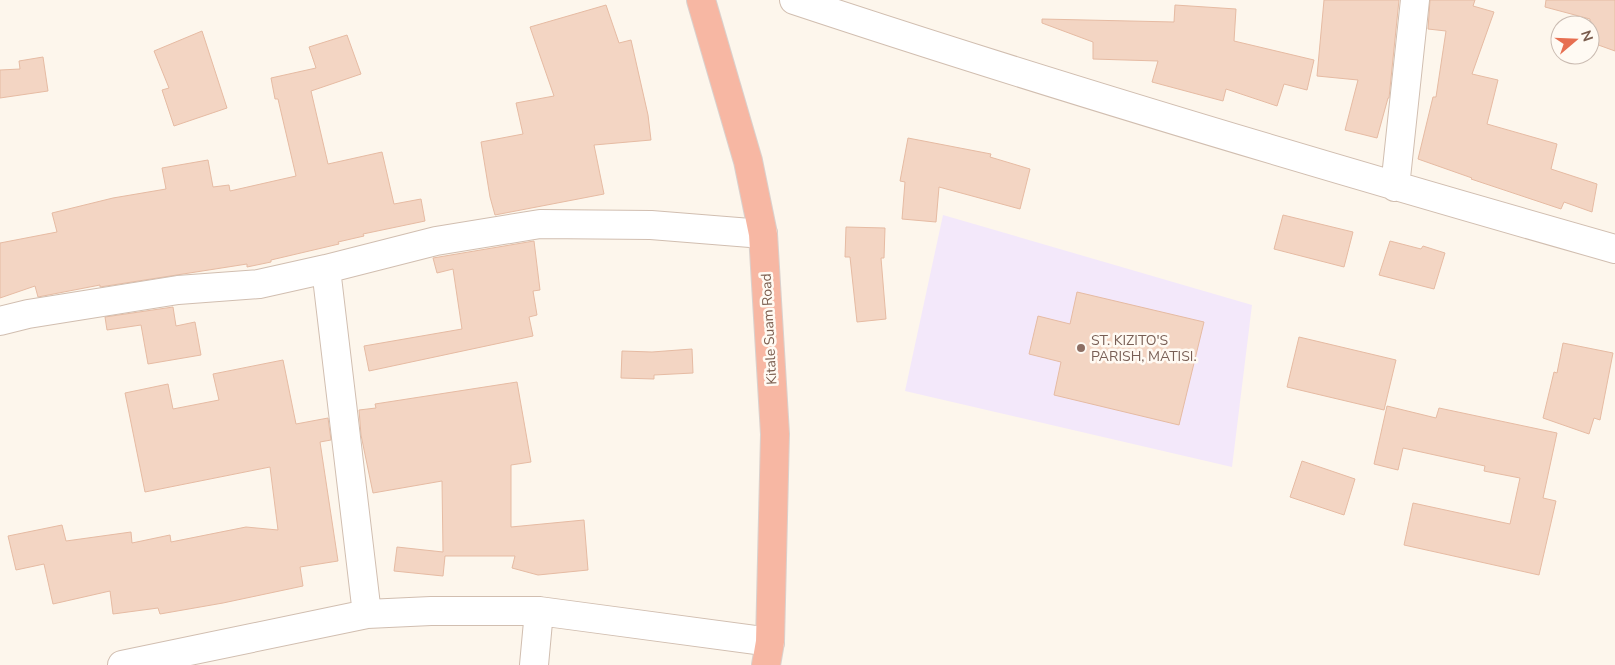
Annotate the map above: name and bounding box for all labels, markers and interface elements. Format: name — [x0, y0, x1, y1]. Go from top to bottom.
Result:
north arrow — [1550, 15, 1600, 65]
text: N — [1576, 28, 1598, 44]
street label: Kitale Suam Road — [757, 273, 781, 385]
place label: ST. KIZITO'S PARISH, MATISI. — [1091, 331, 1197, 366]
marker: ST. KIZITO'S PARISH, MATISI. — [1075, 342, 1087, 354]

